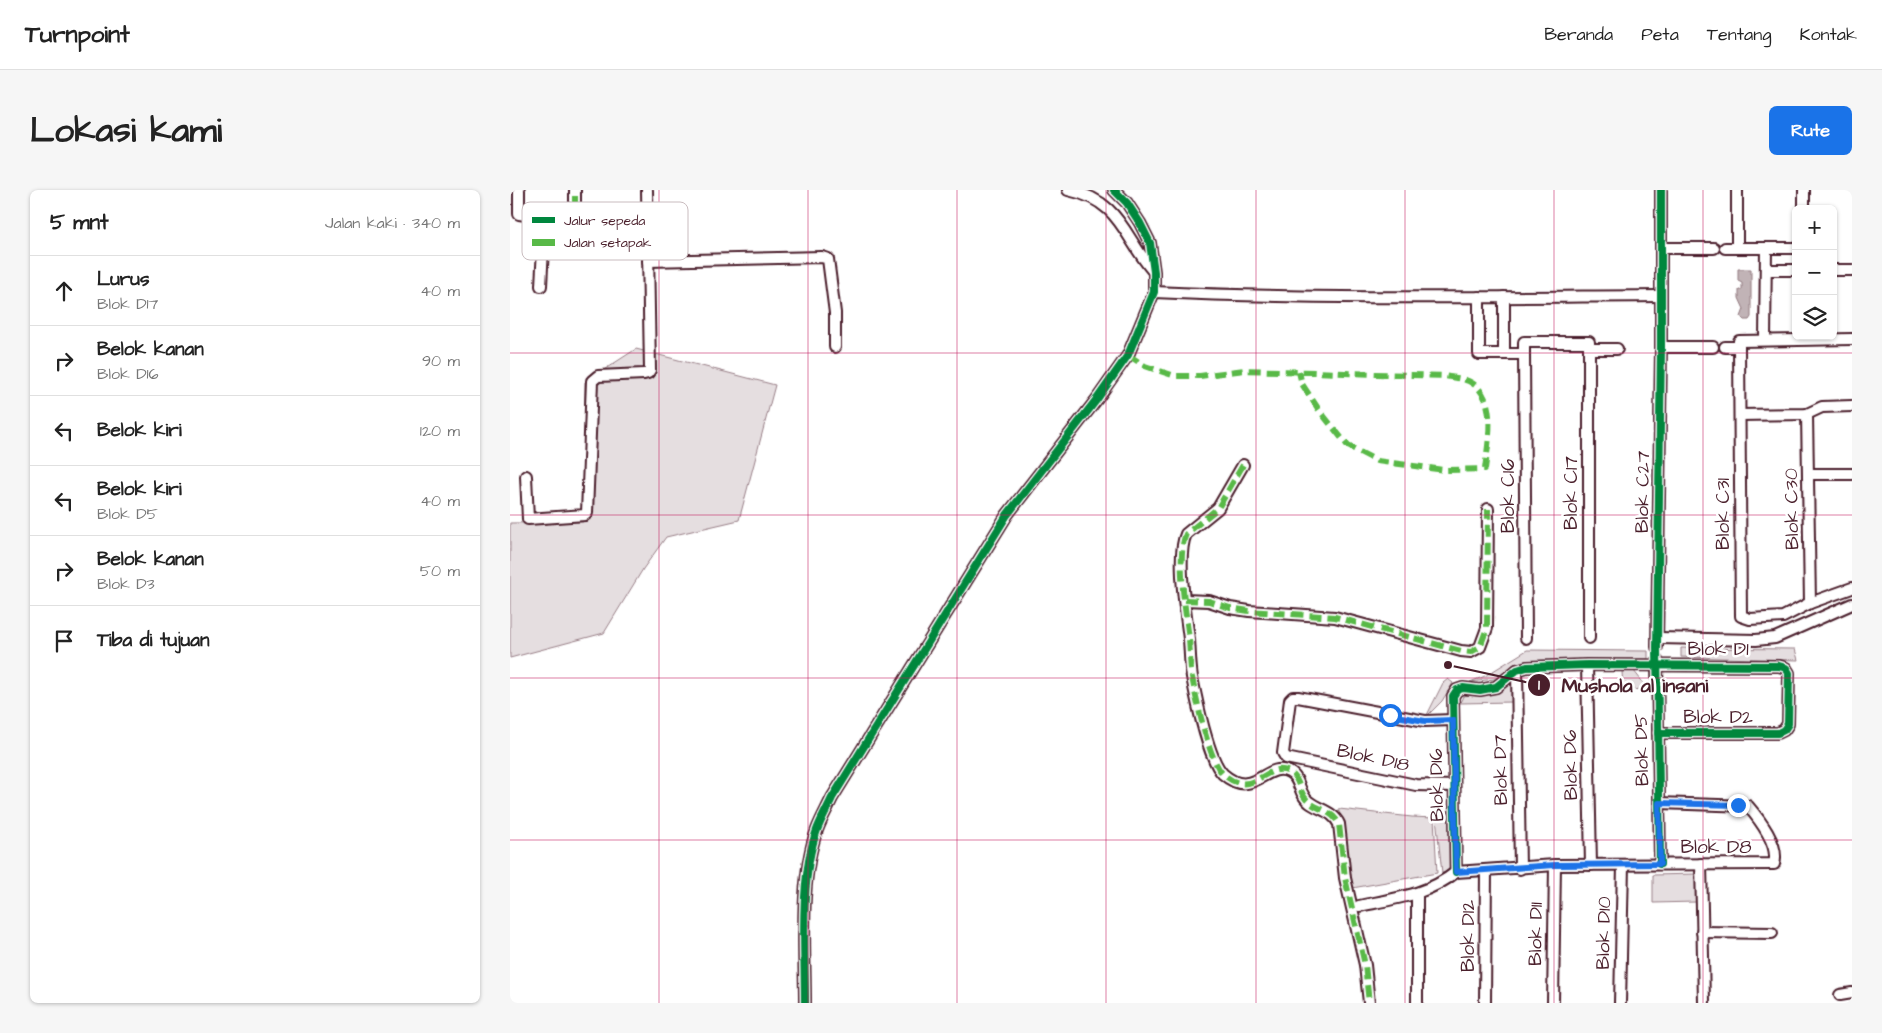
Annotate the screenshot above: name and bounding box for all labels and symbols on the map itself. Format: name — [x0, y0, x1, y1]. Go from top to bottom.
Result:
legend — [522, 202, 688, 260]
text: Jalur sepeda — [564, 211, 645, 231]
text: Jalan setapak — [564, 233, 652, 253]
street label: Blok C27 — [1629, 450, 1657, 533]
street label: Blok C17 — [1558, 456, 1585, 530]
street label: Blok C16 — [1495, 459, 1522, 533]
street label: Blok C30 — [1778, 468, 1806, 550]
street label: Blok C31 — [1710, 477, 1737, 550]
street label: Blok D1 — [1687, 636, 1749, 663]
callout: Mushola al insani — [1527, 667, 1718, 702]
text: Mushola al insani — [1562, 672, 1709, 700]
text: 1 — [1538, 675, 1540, 696]
route start — [1379, 704, 1402, 727]
street label: Blok D2 — [1683, 704, 1753, 731]
street label: Blok D5 — [1628, 713, 1656, 786]
street label: Blok D6 — [1557, 729, 1585, 801]
street label: Blok D7 — [1487, 734, 1515, 805]
street label: Blok D18 — [1334, 737, 1412, 779]
street label: Blok D16 — [1423, 748, 1451, 822]
route end — [1727, 794, 1750, 817]
street label: Blok D8 — [1680, 834, 1752, 861]
street label: Blok D10 — [1590, 896, 1618, 970]
street label: Blok D12 — [1455, 900, 1482, 972]
street label: Blok D11 — [1522, 901, 1550, 966]

